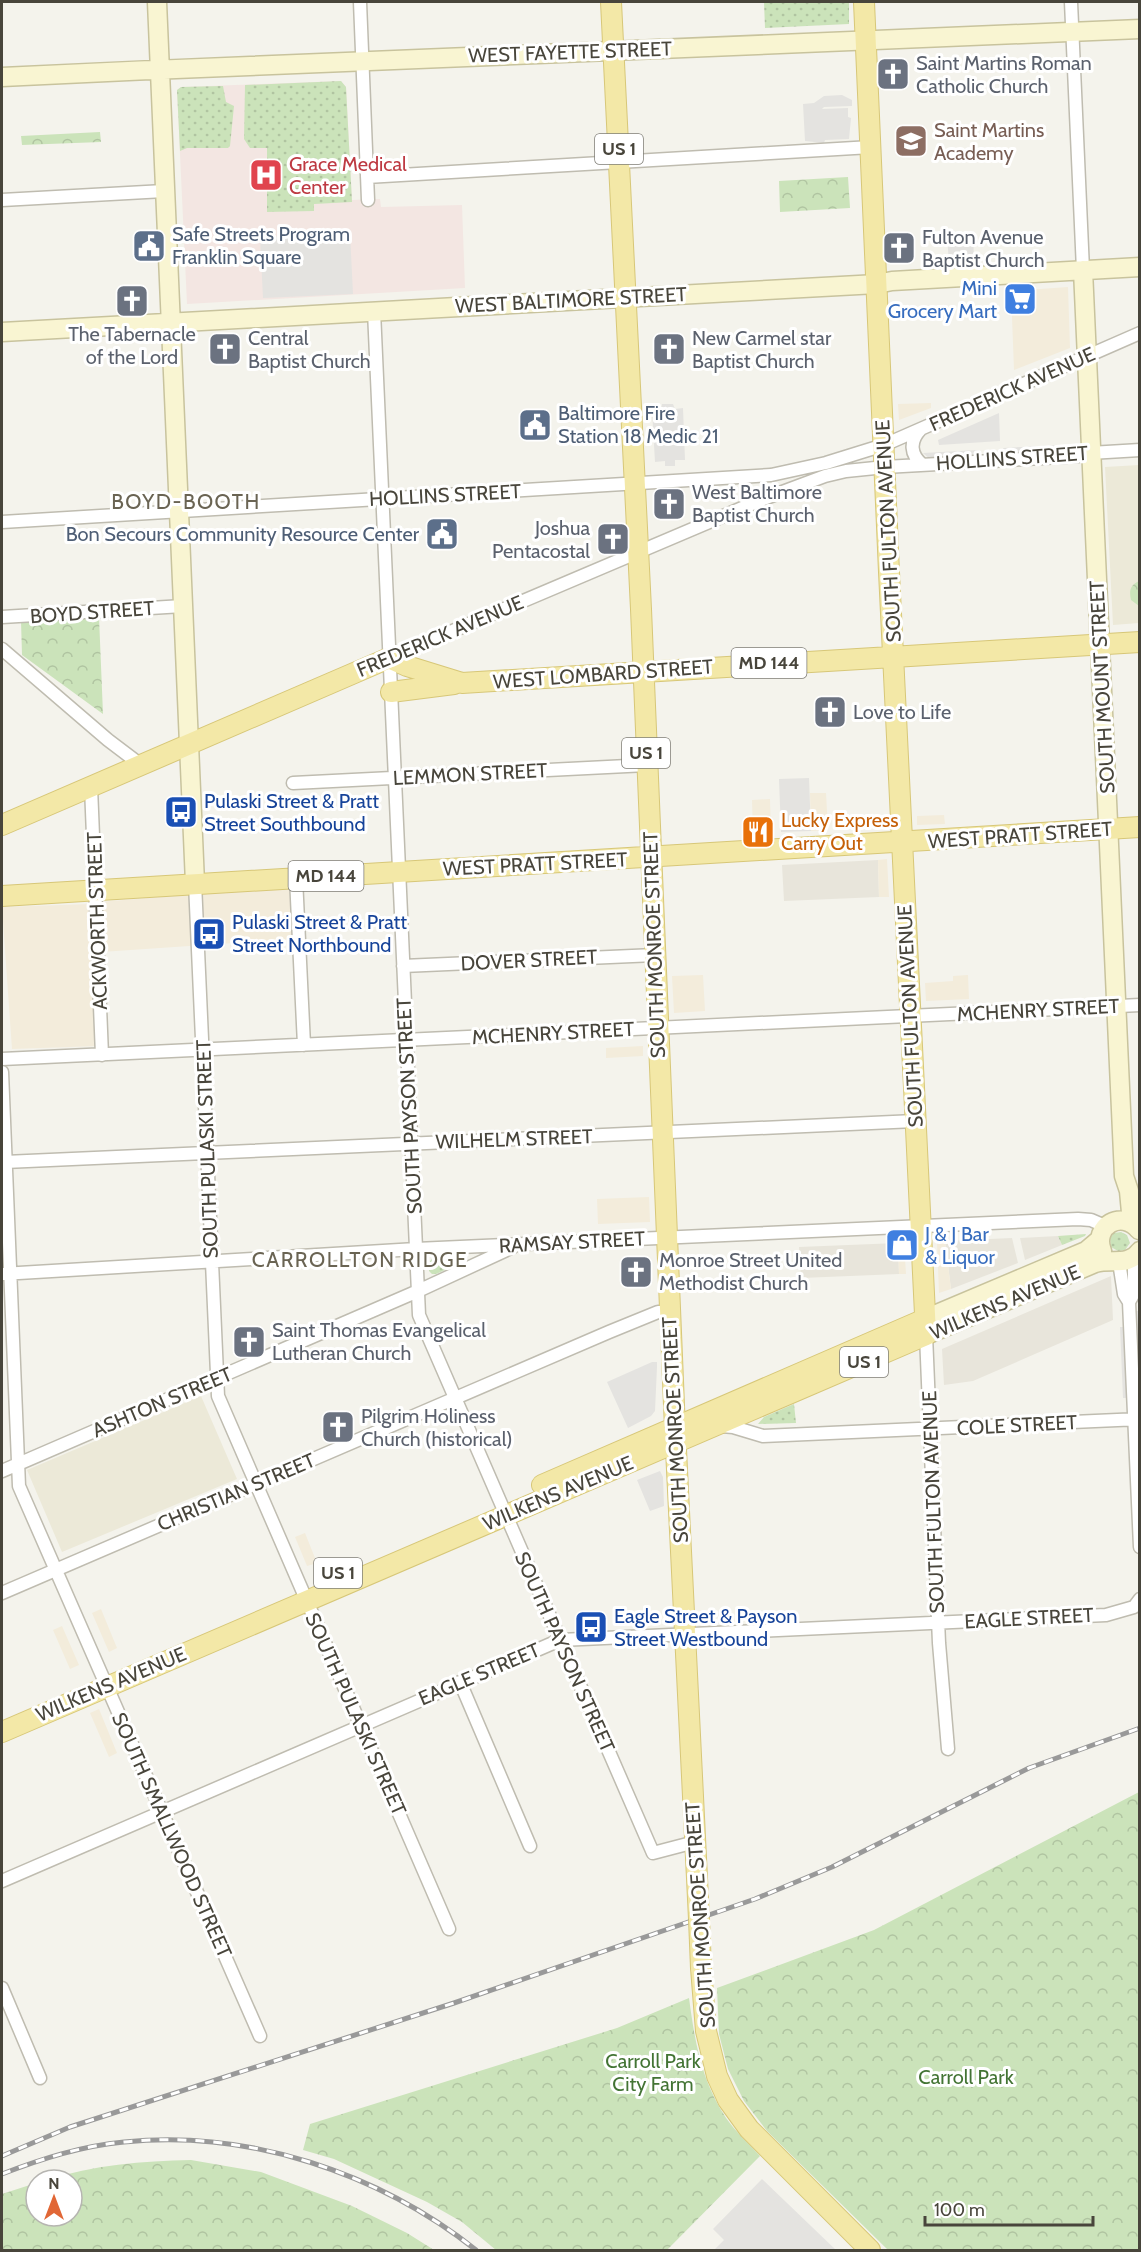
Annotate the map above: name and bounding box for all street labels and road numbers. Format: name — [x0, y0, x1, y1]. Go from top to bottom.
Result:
street label: WEST FAYETTE STREET — [468, 36, 673, 68]
road number: US 1 — [595, 134, 643, 164]
street label: WEST BALTIMORE STREET — [455, 282, 688, 318]
street label: FREDERICK AVENUE — [925, 342, 1099, 436]
street label: SOUTH FULTON AVENUE — [870, 419, 906, 643]
street label: HOLLINS STREET — [935, 441, 1089, 475]
street label: HOLLINS STREET — [368, 479, 522, 511]
street label: SOUTH MOUNT STREET — [1084, 580, 1120, 794]
street label: FREDERICK AVENUE — [353, 590, 527, 682]
street label: BOYD STREET — [29, 596, 155, 628]
road number: MD 144 — [732, 648, 806, 678]
street label: WEST LOMBARD STREET — [492, 654, 714, 694]
road number: US 1 — [622, 738, 670, 768]
street label: LEMMON STREET — [392, 758, 548, 790]
street label: WEST PRATT STREET — [927, 817, 1113, 853]
street label: ACKWORTH STREET — [82, 831, 112, 1010]
street label: SOUTH MONROE STREET — [638, 831, 670, 1059]
street label: WEST PRATT STREET — [442, 847, 628, 881]
road number: MD 144 — [288, 861, 364, 891]
street label: SOUTH FULTON AVENUE — [892, 904, 928, 1128]
street label: DOVER STREET — [460, 944, 598, 976]
street label: MCHENRY STREET — [956, 994, 1120, 1026]
street label: SOUTH PAYSON STREET — [391, 997, 427, 1215]
street label: MCHENRY STREET — [471, 1017, 635, 1049]
street label: SOUTH PULASKI STREET — [191, 1039, 223, 1259]
street label: WILHELM STREET — [435, 1124, 593, 1154]
street label: RAMSAY STREET — [498, 1226, 646, 1258]
street label: WILKENS AVENUE — [926, 1260, 1084, 1344]
street label: SOUTH MONROE STREET — [657, 1316, 693, 1544]
road number: US 1 — [840, 1347, 888, 1377]
street label: ASHTON STREET — [89, 1362, 236, 1442]
street label: SOUTH FULTON AVENUE — [917, 1390, 949, 1614]
street label: COLE STREET — [956, 1410, 1078, 1440]
street label: CHRISTIAN STREET — [153, 1448, 319, 1536]
street label: WILKENS AVENUE — [479, 1451, 637, 1535]
street label: SOUTH PAYSON STREET — [510, 1548, 620, 1756]
road number: US 1 — [314, 1558, 362, 1588]
street label: EAGLE STREET — [964, 1603, 1095, 1633]
street label: SOUTH PULASKI STREET — [301, 1609, 412, 1819]
street label: EAGLE STREET — [415, 1638, 544, 1710]
street label: WILKENS AVENUE — [32, 1642, 190, 1726]
street label: SOUTH SMALLWOOD STREET — [107, 1709, 237, 1962]
street label: SOUTH MONROE STREET — [680, 1801, 720, 2029]

